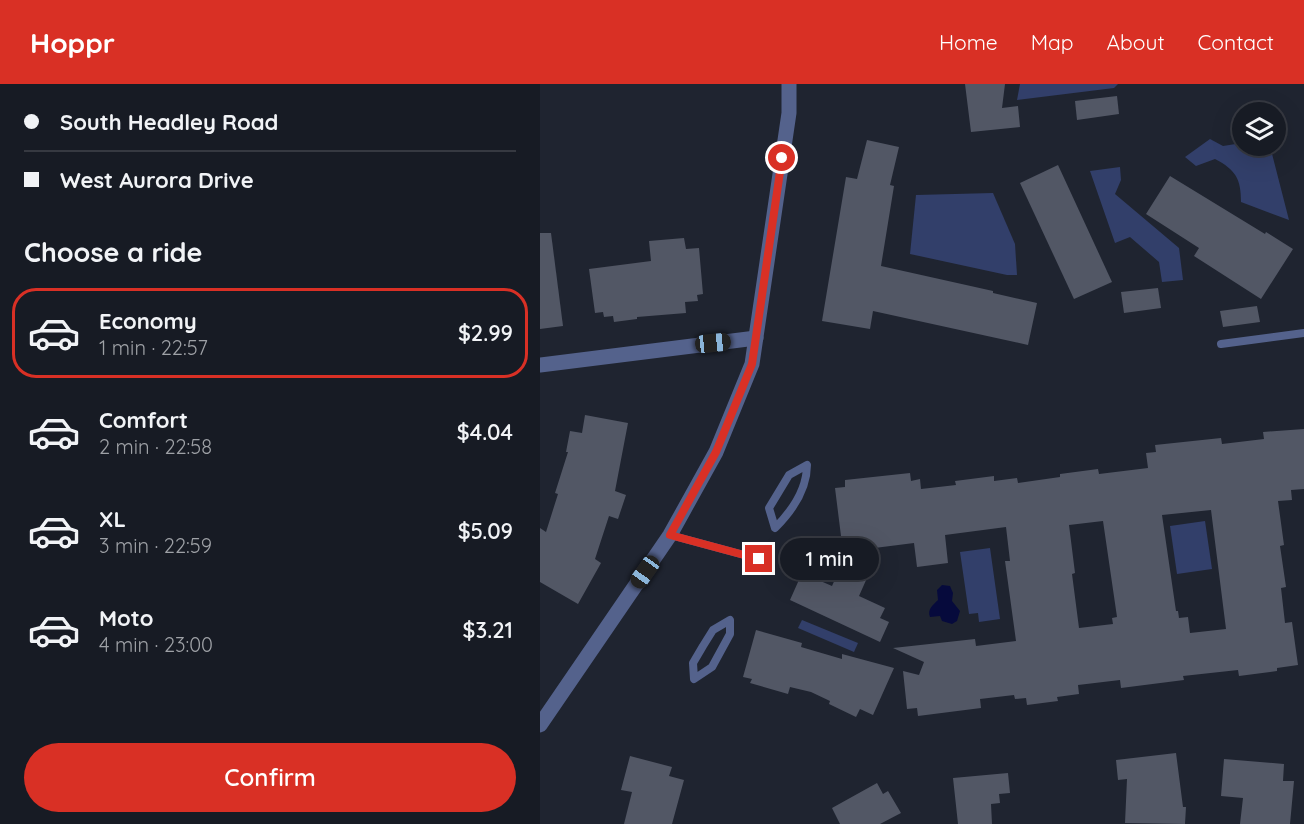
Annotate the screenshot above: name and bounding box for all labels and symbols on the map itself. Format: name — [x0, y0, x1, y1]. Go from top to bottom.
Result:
route start — [768, 144, 795, 171]
car — [694, 332, 732, 354]
callout: 1 min — [780, 538, 879, 580]
route end — [745, 545, 772, 572]
car — [627, 552, 663, 592]

